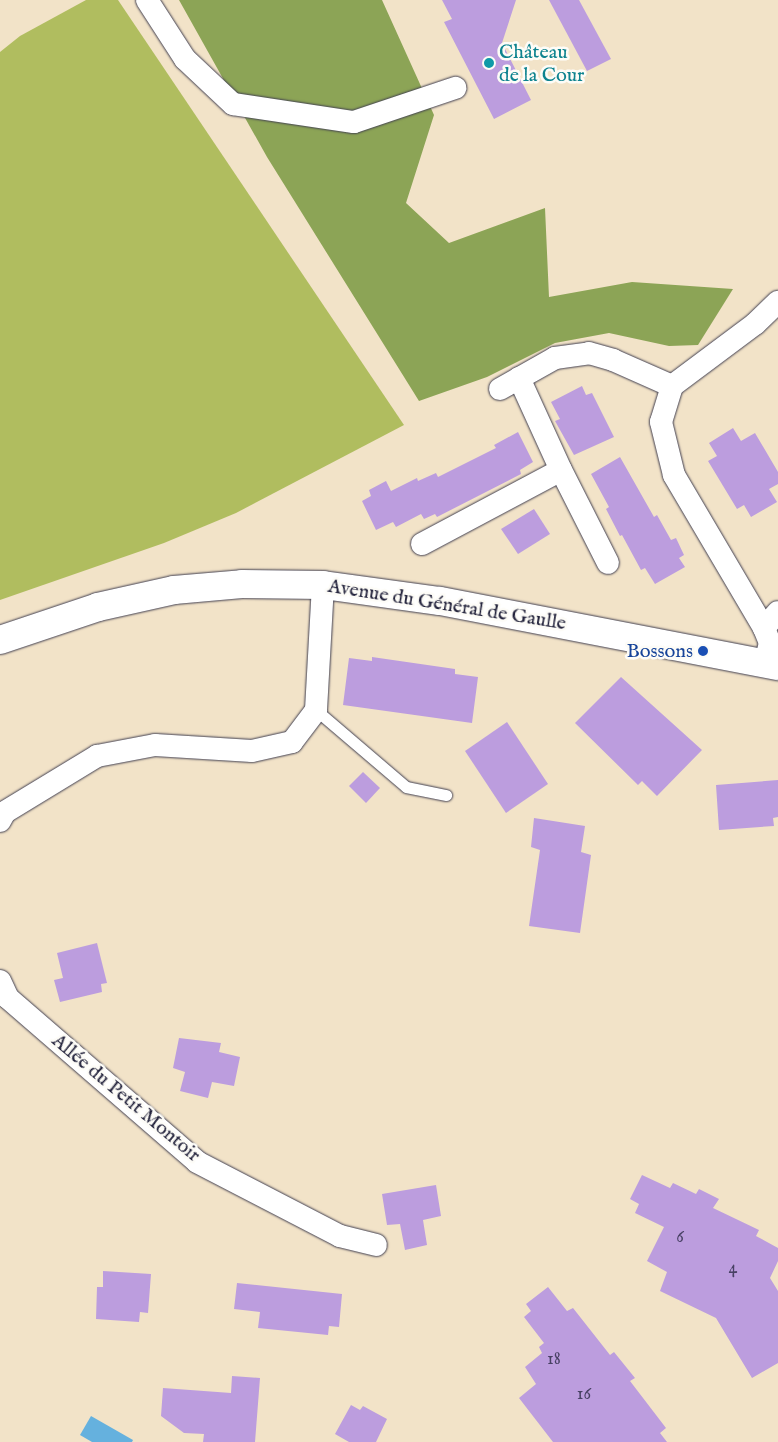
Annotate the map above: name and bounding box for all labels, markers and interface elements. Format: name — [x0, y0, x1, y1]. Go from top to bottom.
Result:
place label: Château de la Cour — [499, 40, 584, 87]
marker: Château de la Cour — [483, 57, 495, 69]
street label: Avenue du Général de Gaulle — [326, 574, 568, 636]
place label: Bossons — [627, 639, 693, 663]
marker: Bossons — [697, 645, 709, 657]
street label: Allée du Petit Montoir — [47, 1029, 205, 1167]
house number: 6 — [676, 1227, 684, 1249]
house number: 4 — [729, 1258, 737, 1280]
house number: 18 — [547, 1349, 561, 1371]
house number: 16 — [577, 1384, 591, 1406]

